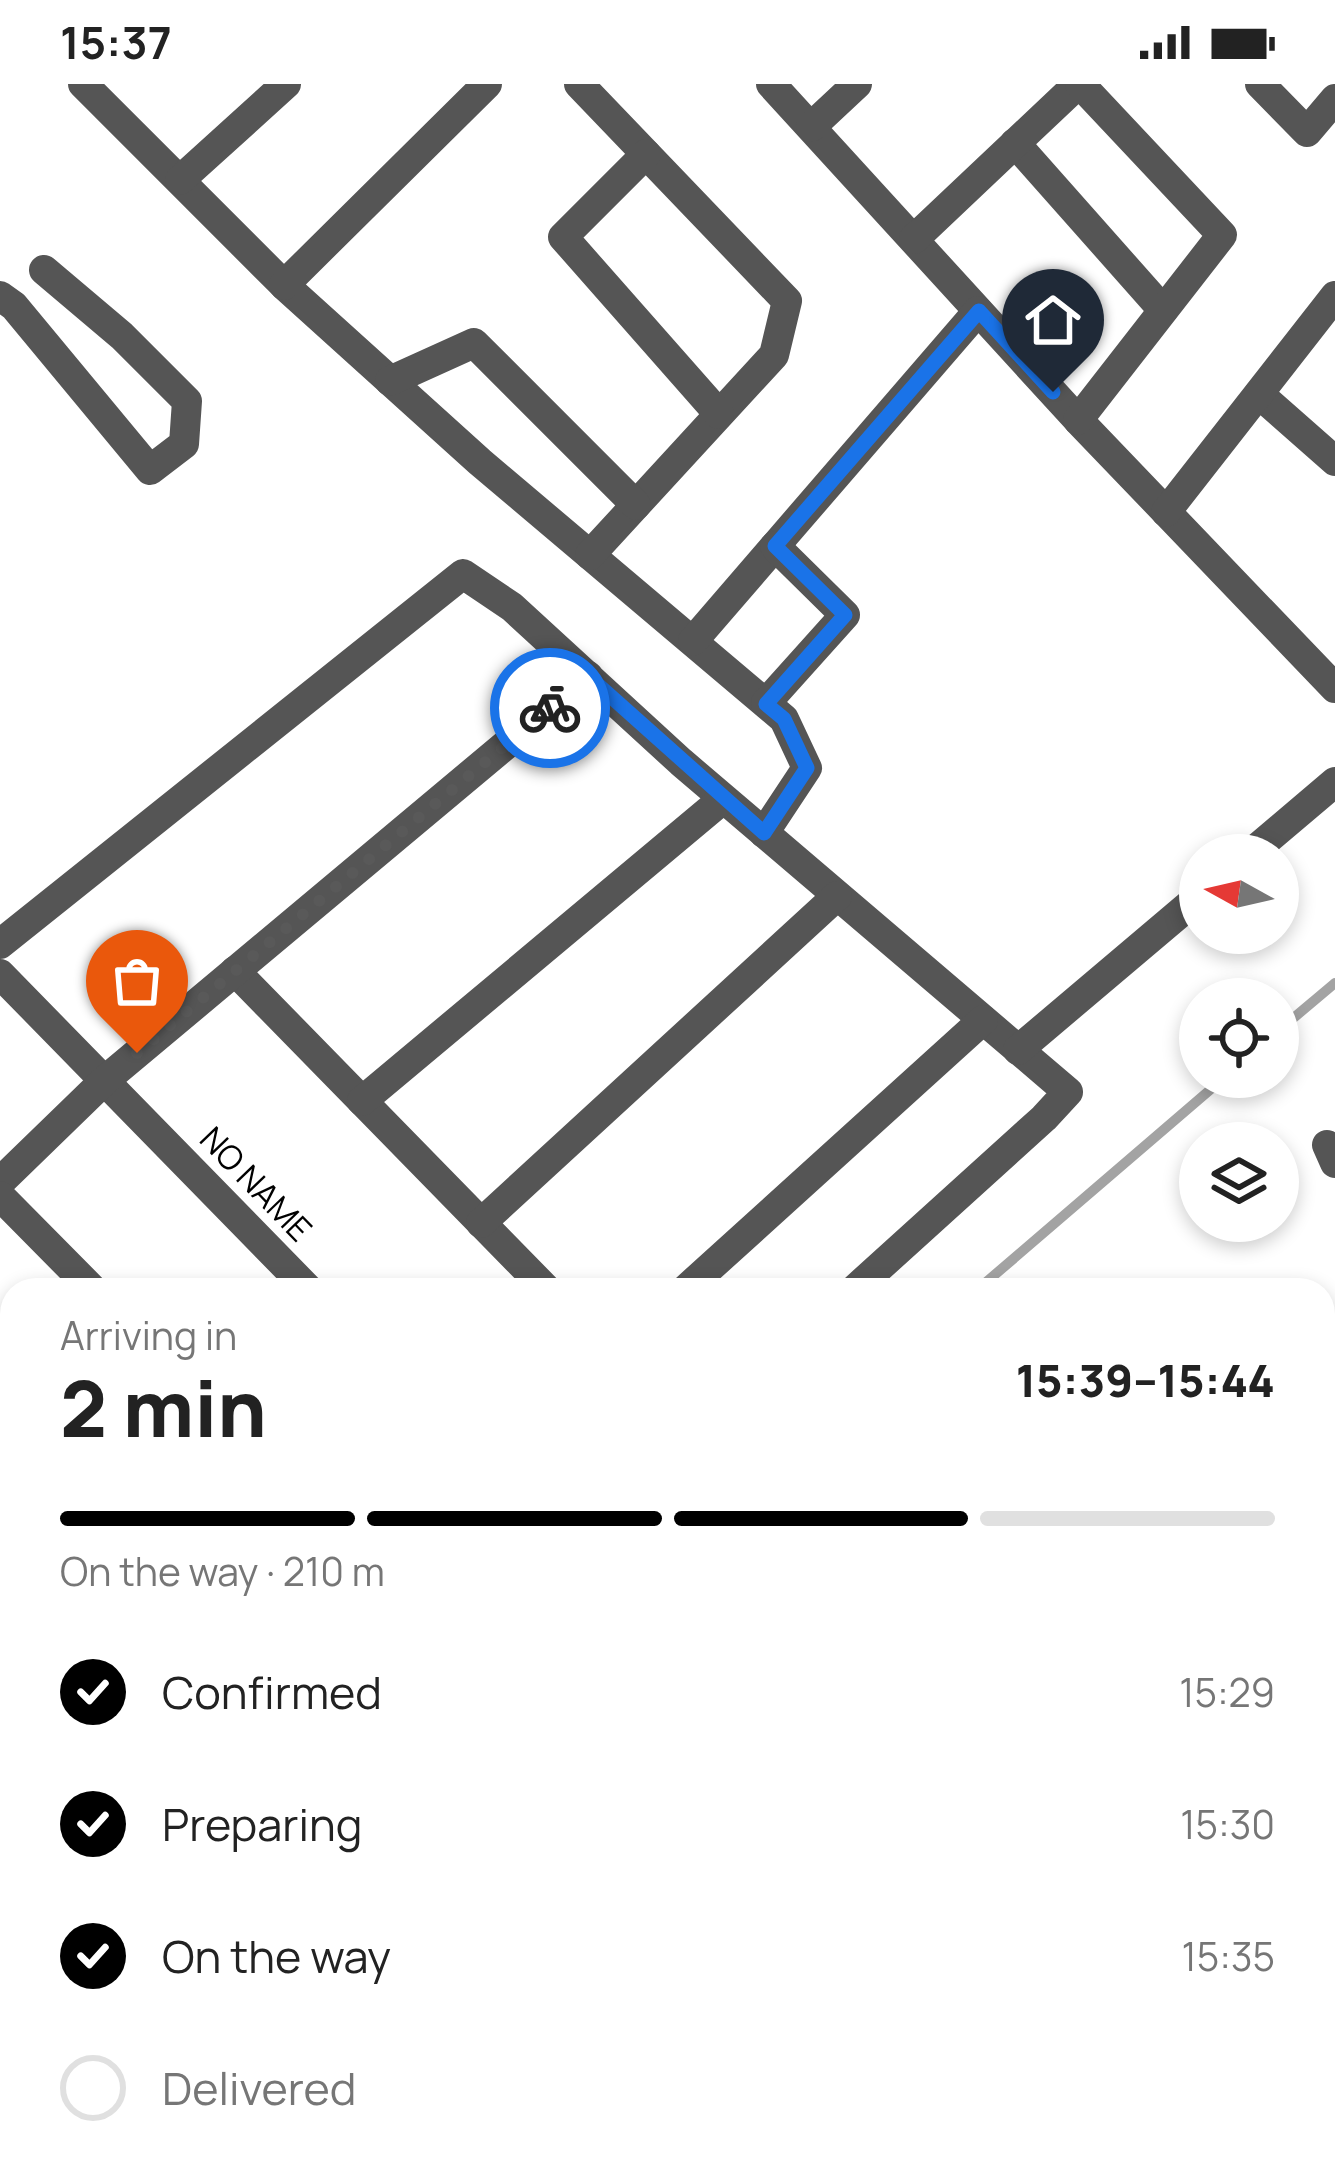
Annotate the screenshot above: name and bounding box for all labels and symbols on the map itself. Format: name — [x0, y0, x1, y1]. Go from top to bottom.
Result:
pin — [1002, 269, 1104, 392]
courier — [490, 648, 610, 768]
north arrow — [1179, 834, 1299, 954]
pin — [86, 930, 188, 1053]
street label: NO NAME — [190, 1117, 322, 1251]

